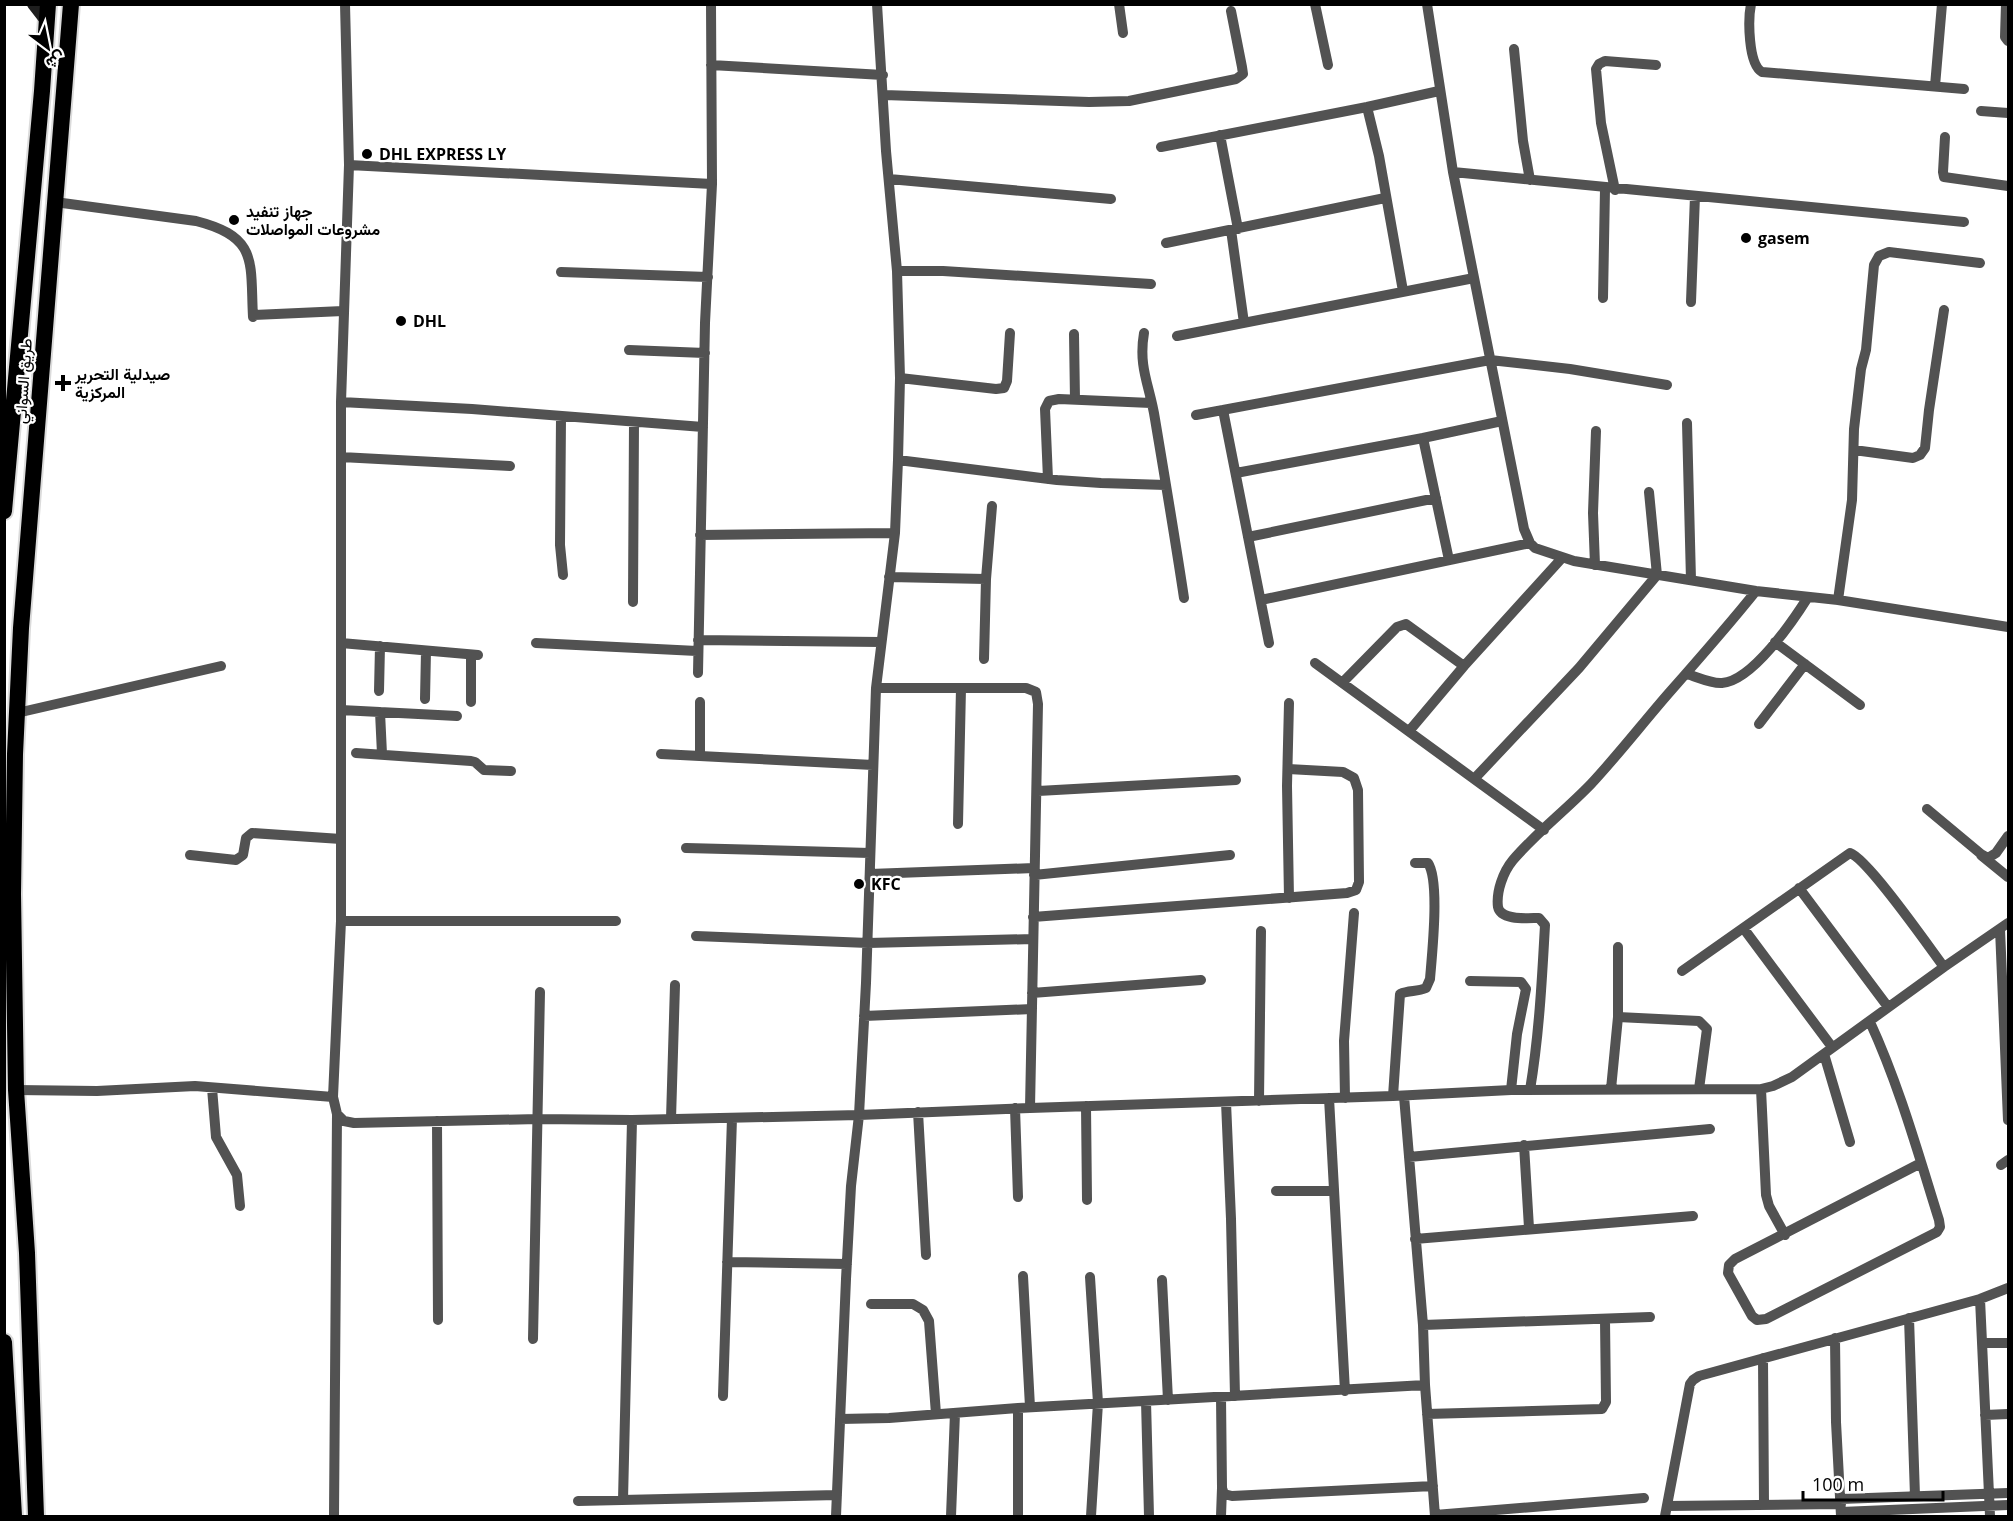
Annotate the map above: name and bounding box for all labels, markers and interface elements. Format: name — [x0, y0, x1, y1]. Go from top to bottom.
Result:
north arrow — [18, 18, 78, 78]
text: ش — [42, 46, 70, 75]
place label: DHL EXPRESS LY — [379, 143, 506, 165]
marker: DHL EXPRESS LY — [360, 147, 374, 161]
place label: جهاز تنفيد مشروعات المواصلات — [246, 200, 381, 240]
marker: جهاز تنفيد مشروعات المواصلات — [227, 213, 241, 227]
place label: gasem — [1758, 227, 1810, 249]
marker: gasem — [1739, 231, 1753, 245]
place label: DHL — [413, 310, 446, 332]
marker: DHL — [394, 314, 408, 328]
street label: طريق السواني — [9, 337, 40, 425]
place label: صيدلية التحرير المركزية — [74, 363, 170, 403]
marker: صيدلية التحرير المركزية — [56, 376, 70, 390]
place label: KFC — [871, 873, 901, 895]
marker: KFC — [852, 877, 866, 891]
scale bar — [1803, 1464, 1942, 1502]
text: 100 m — [1812, 1472, 1864, 1496]

